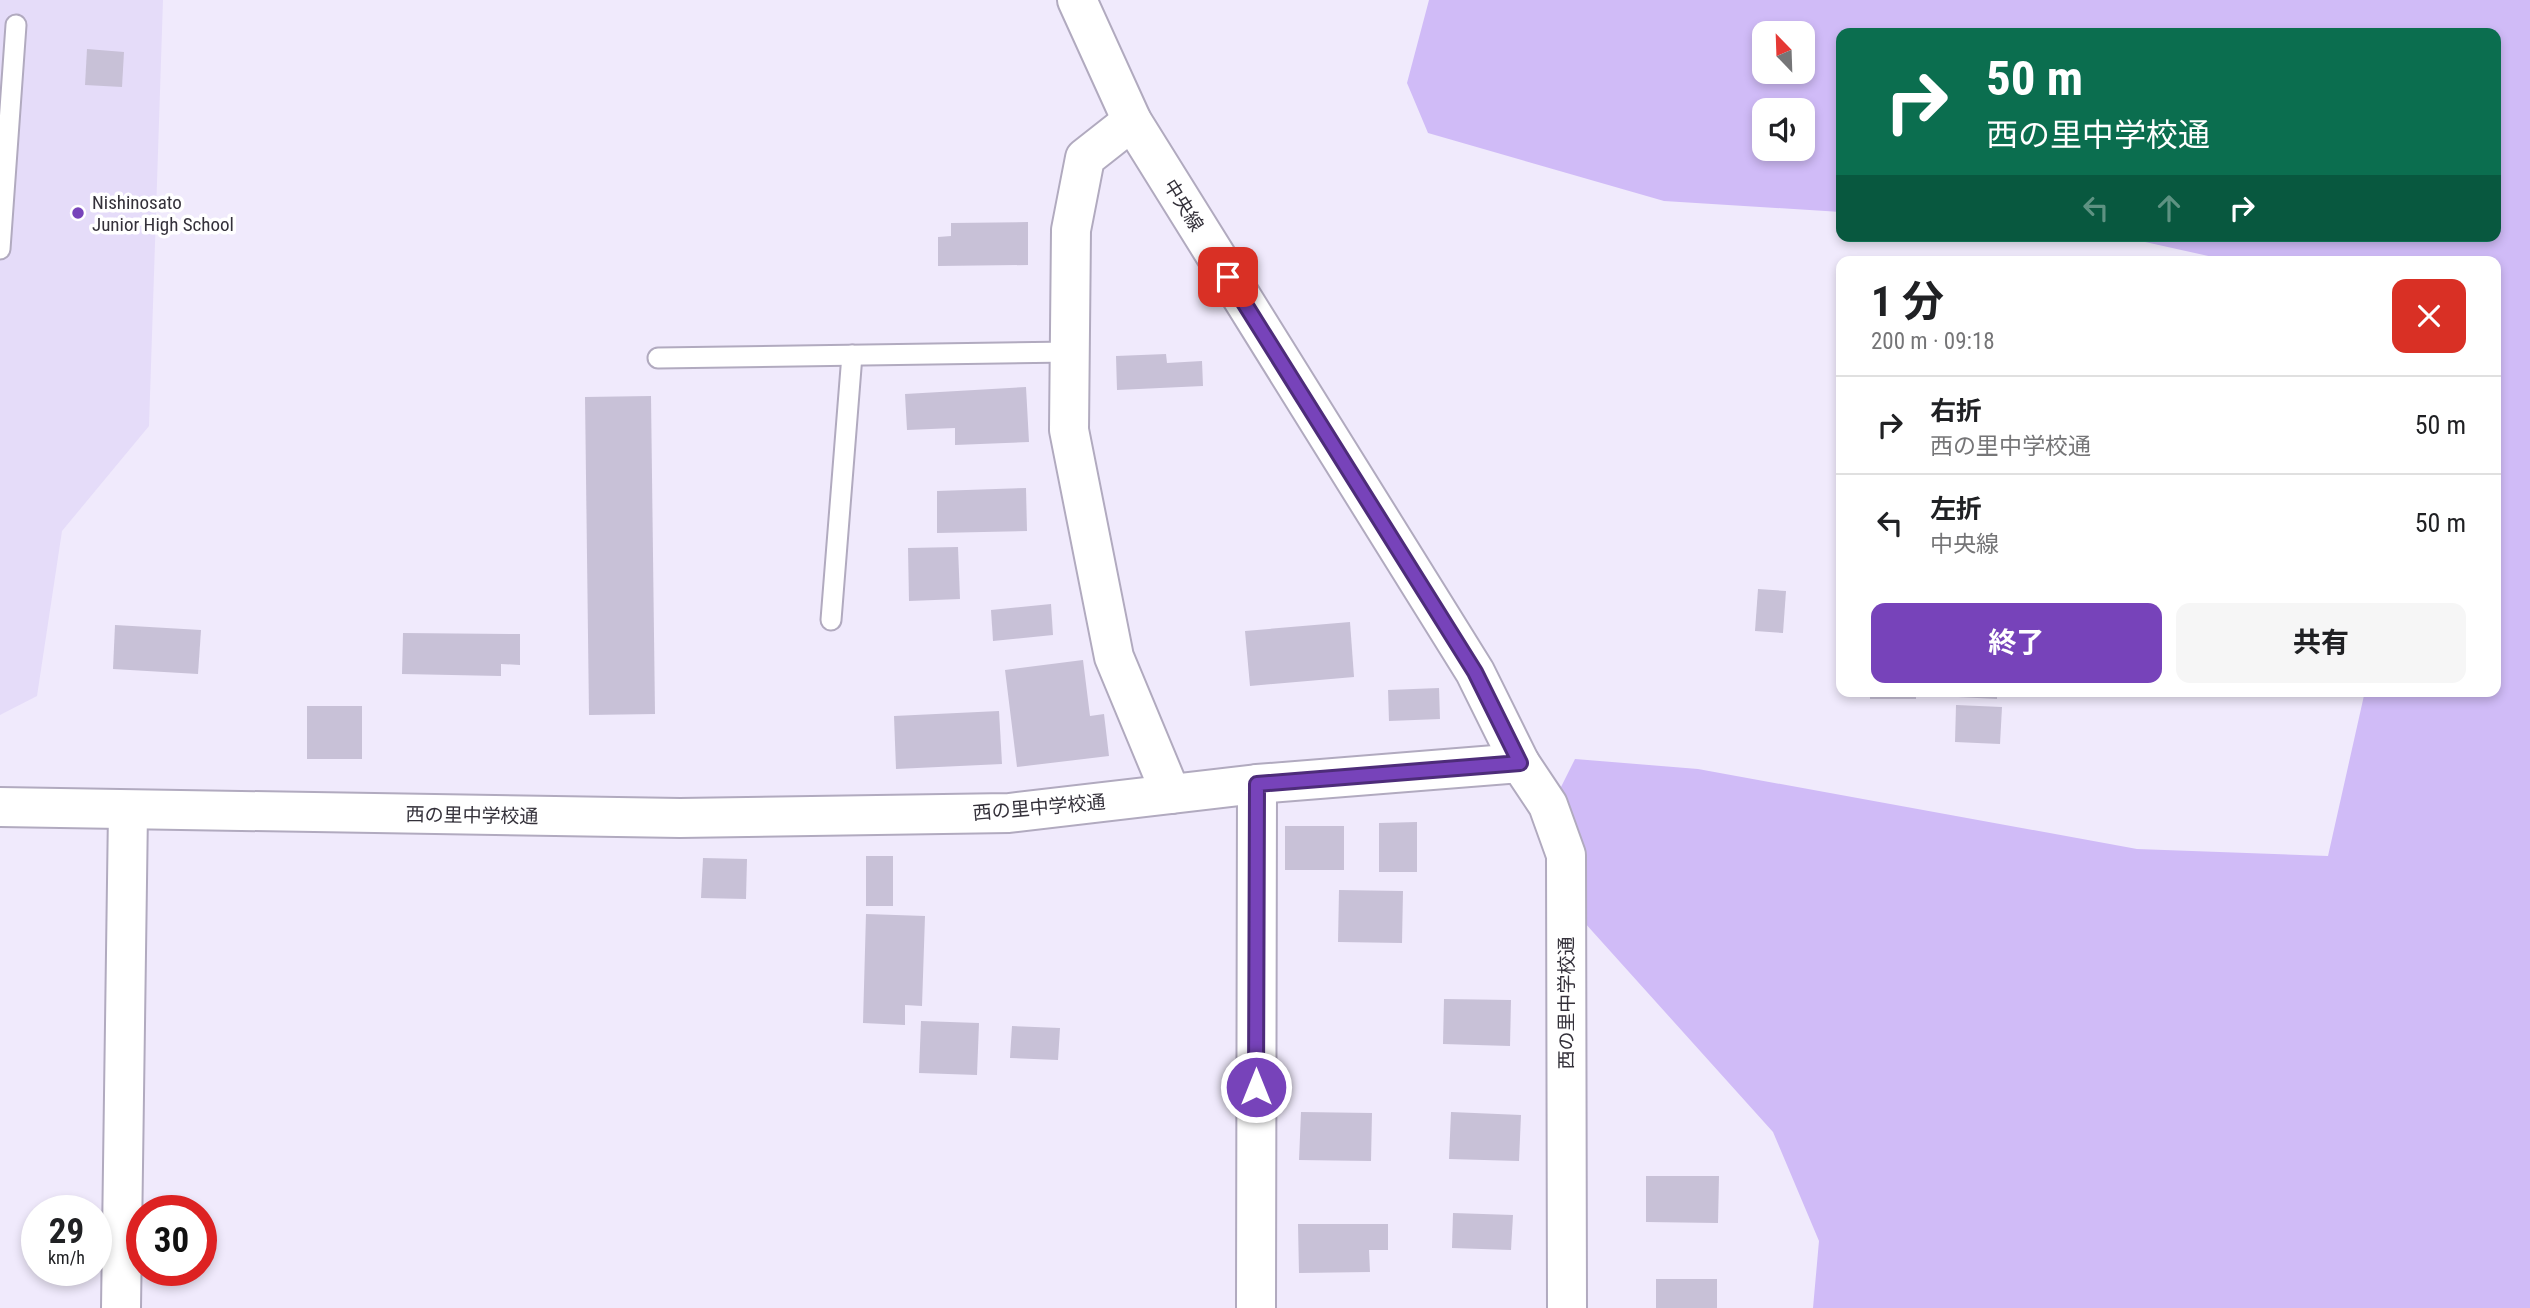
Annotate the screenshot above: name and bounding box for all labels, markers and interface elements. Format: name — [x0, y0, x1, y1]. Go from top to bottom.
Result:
north arrow — [1752, 21, 1815, 84]
map controls — [1752, 21, 1815, 161]
text: 50 m — [1986, 50, 2083, 107]
icon: right — [1871, 56, 1962, 147]
button: sound — [1752, 98, 1815, 161]
text: 西の里中学校通 — [1986, 116, 2210, 154]
street label: 中央線 — [1159, 175, 1208, 236]
icon: left — [2077, 189, 2115, 227]
icon: ahead — [2150, 189, 2188, 227]
icon: right — [2223, 189, 2261, 227]
place label: Nishinosato Junior High School — [92, 191, 234, 236]
marker: Nishinosato Junior High School — [70, 205, 86, 221]
pin — [1198, 247, 1258, 307]
icon: arrive — [1209, 258, 1247, 296]
text: 1 分 — [1871, 277, 1944, 326]
button: close — [2392, 279, 2466, 353]
text: 200 m · 09:18 — [1871, 328, 1995, 355]
text: 右折 — [1930, 396, 1982, 426]
icon: right — [1871, 406, 1909, 444]
text: 50 m — [2415, 410, 2466, 440]
text: 西の里中学校通 — [1930, 433, 2091, 460]
text: 左折 — [1930, 494, 1982, 524]
icon: left — [1871, 504, 1909, 542]
text: 50 m — [2415, 508, 2466, 538]
text: 中央線 — [1930, 531, 1999, 558]
button: 終了 — [1871, 603, 2162, 683]
button: 共有 — [2176, 603, 2466, 683]
street label: 西の里中学校通 — [972, 790, 1106, 825]
street label: 西の里中学校通 — [405, 803, 539, 828]
street label: 西の里中学校通 — [1555, 936, 1578, 1070]
position arrow — [1219, 1050, 1293, 1124]
speed limit sign: 30 — [126, 1195, 217, 1286]
text: 29 — [49, 1211, 84, 1252]
text: km/h — [48, 1247, 85, 1268]

